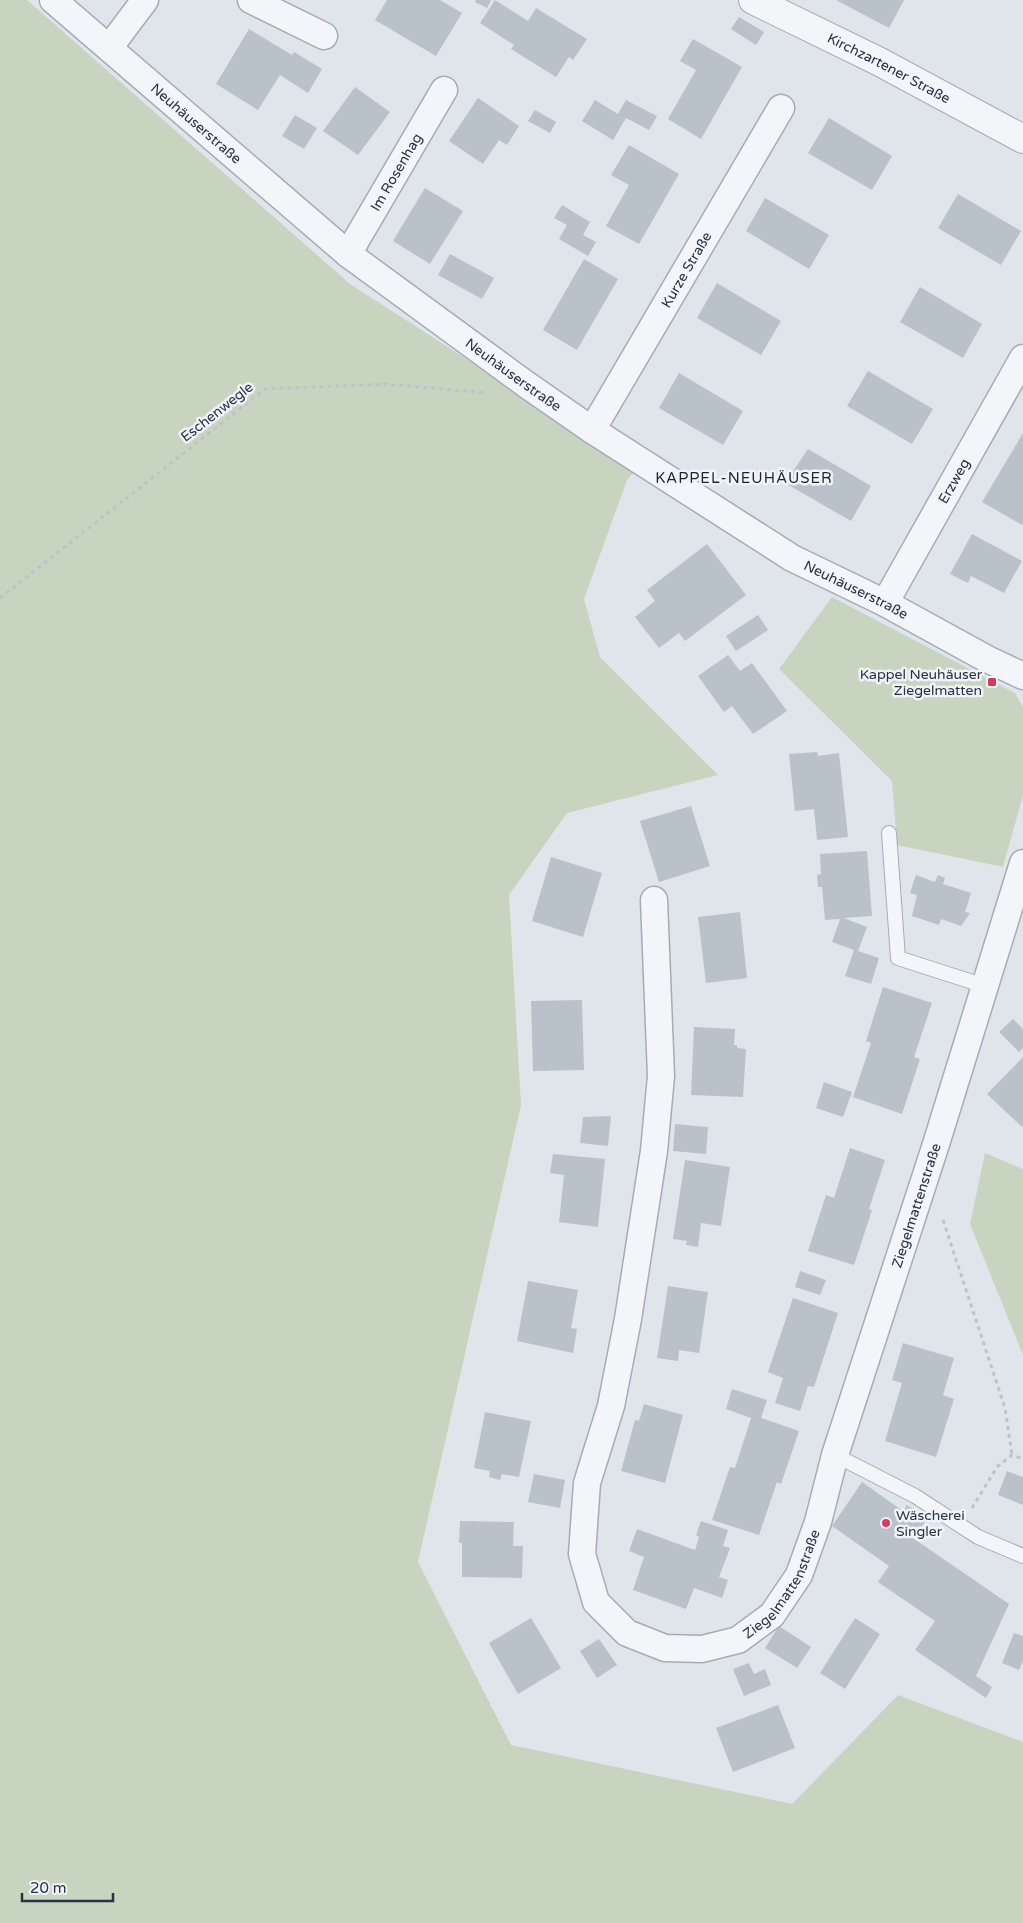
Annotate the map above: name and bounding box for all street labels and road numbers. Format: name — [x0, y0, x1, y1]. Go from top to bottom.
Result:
street label: Kirchzartener Straße — [825, 29, 953, 107]
street label: Neuhäuserstraße — [147, 80, 245, 167]
street label: Im Rosenhag — [367, 130, 425, 214]
street label: Kurze Straße — [657, 228, 715, 311]
street label: Neuhäuserstraße — [462, 334, 565, 415]
street label: Eschenwegle — [177, 378, 257, 445]
street label: Erzweg — [934, 456, 973, 507]
street label: Neuhäuserstraße — [801, 557, 911, 623]
street label: Ziegelmattenstraße — [888, 1141, 944, 1270]
street label: Ziegelmattenstraße — [740, 1527, 823, 1642]

